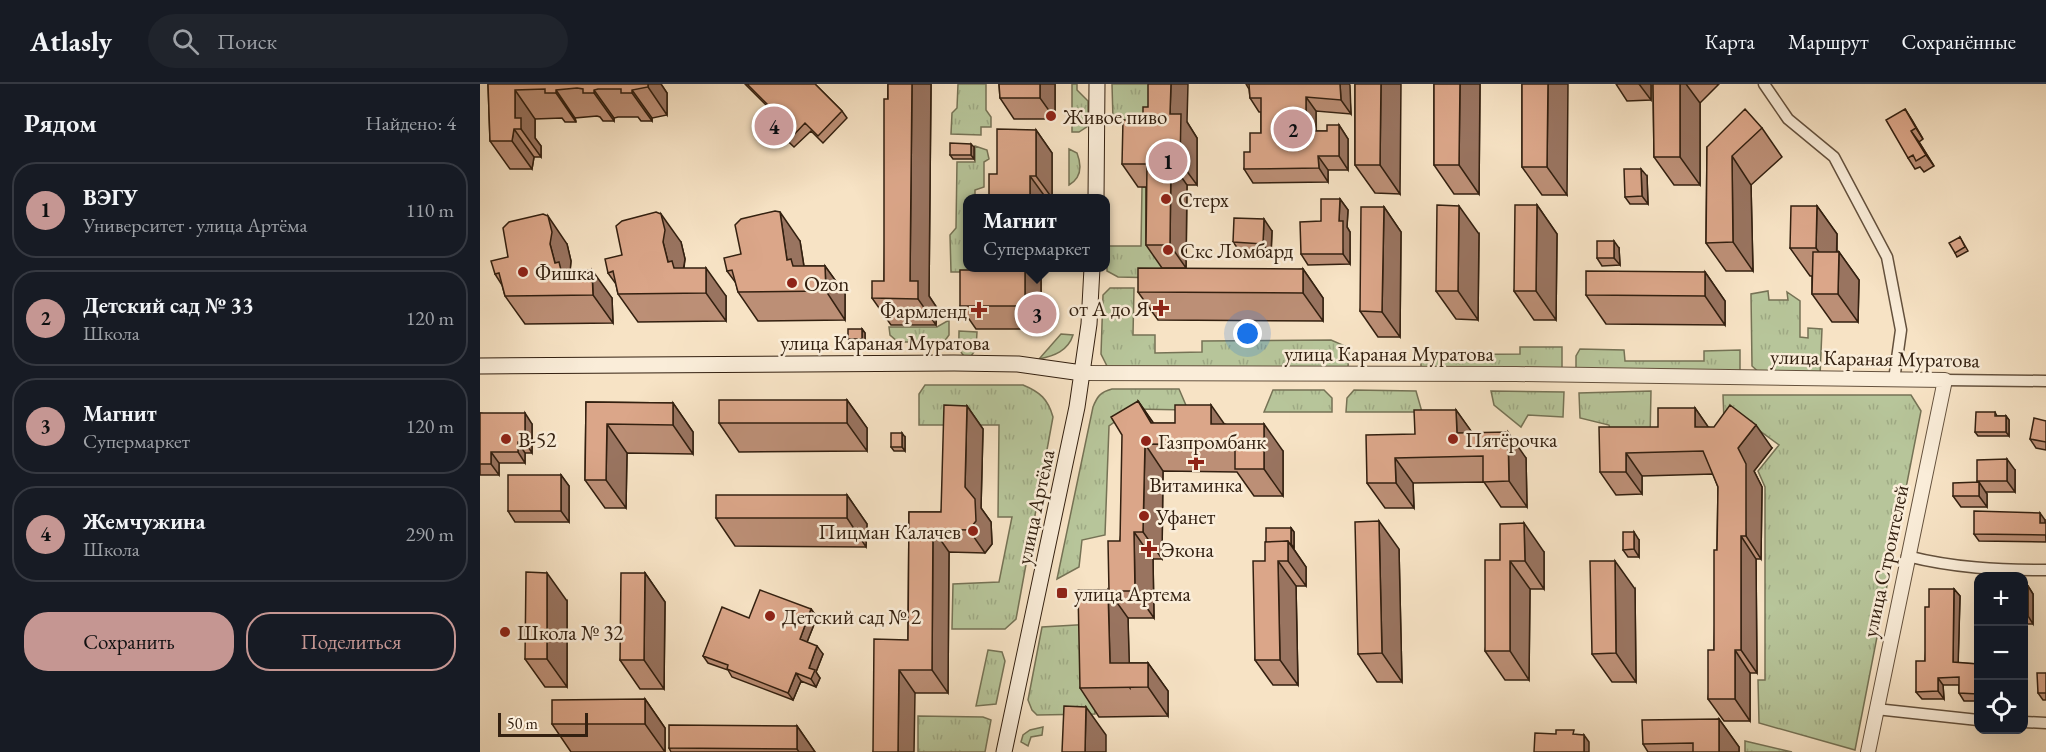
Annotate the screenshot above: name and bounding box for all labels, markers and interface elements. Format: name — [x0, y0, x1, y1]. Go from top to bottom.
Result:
search box — [148, 14, 568, 68]
text: Atlasly — [30, 23, 112, 59]
icon: search — [169, 25, 202, 58]
text: Поиск — [217, 27, 277, 56]
text: Карта — [1705, 28, 1755, 55]
text: Маршрут — [1788, 28, 1869, 55]
text: Сохранённые — [1902, 28, 2016, 55]
place label: Живое пиво — [1062, 103, 1167, 130]
pin: 4 — [754, 104, 794, 148]
text: Рядом — [24, 106, 97, 140]
pin: 2 — [1274, 106, 1312, 152]
marker: Живое пиво — [1044, 109, 1058, 123]
text: Найдено: 4 — [365, 110, 456, 136]
pin: 1 — [1148, 138, 1188, 184]
text: ВЭГУ — [83, 183, 138, 212]
place label: Стерх — [1178, 186, 1229, 213]
marker: Стерх — [1159, 192, 1173, 206]
popup — [963, 194, 1110, 272]
text: 1 — [40, 197, 51, 223]
text: 110 m — [406, 197, 454, 223]
text: Магнит — [983, 206, 1057, 235]
text: Университет · улица Артёма — [83, 212, 308, 238]
text: Супермаркет — [983, 235, 1090, 261]
place label: Скс Ломбард — [1180, 237, 1294, 264]
marker: Скс Ломбард — [1161, 243, 1175, 257]
place label: Фишка — [535, 259, 595, 286]
marker: Фишка — [516, 265, 530, 279]
place label: Ozon — [804, 270, 849, 297]
marker: Ozon — [785, 276, 799, 290]
text: Детский сад № 33 — [83, 291, 254, 320]
pin: 3 — [1018, 292, 1056, 336]
place label: от А до Я — [1069, 295, 1149, 322]
place label: Фармленд — [880, 297, 967, 324]
marker: от А до Я — [1154, 301, 1168, 315]
marker: Фармленд — [972, 303, 986, 317]
text: 2 — [40, 305, 51, 331]
text: 120 m — [406, 305, 454, 331]
your location — [1233, 319, 1262, 348]
text: Школа — [83, 320, 140, 346]
street label: улица Караная Муратова — [780, 329, 990, 356]
street label: улица Караная Муратова — [1284, 340, 1494, 367]
street label: улица Караная Муратова — [1770, 343, 1981, 373]
text: Магнит — [83, 399, 157, 428]
text: 3 — [40, 413, 51, 439]
text: 120 m — [406, 413, 454, 439]
place label: B-52 — [518, 426, 556, 453]
place label: Пятёрочка — [1465, 426, 1558, 453]
text: Супермаркет — [83, 428, 190, 454]
place label: Газпромбанк — [1158, 428, 1266, 455]
marker: B-52 — [499, 432, 513, 446]
marker: Пятёрочка — [1446, 432, 1460, 446]
marker: Газпромбанк — [1139, 434, 1153, 448]
street label: улица Артёма — [1010, 446, 1060, 567]
marker: Витаминка — [1189, 455, 1203, 469]
place label: Витаминка — [1149, 471, 1243, 498]
street label: улица Строителей — [1856, 482, 1914, 640]
place label: Уфанет — [1155, 503, 1216, 530]
text: Жемчужина — [83, 507, 205, 536]
marker: Уфанет — [1137, 509, 1151, 523]
place label: Пицман Калачев — [818, 518, 961, 545]
text: 4 — [40, 521, 51, 547]
text: 290 m — [406, 521, 454, 547]
marker: Пицман Калачев — [966, 524, 980, 538]
text: Школа — [83, 536, 140, 562]
place label: Экона — [1161, 536, 1215, 563]
marker: Экона — [1142, 542, 1156, 556]
map controls — [1974, 572, 2028, 734]
button: + — [1974, 572, 2028, 626]
place label: улица Артема — [1074, 580, 1192, 607]
marker: улица Артема — [1055, 586, 1069, 600]
place label: Детский сад № 2 — [782, 603, 921, 630]
marker: Детский сад № 2 — [763, 609, 777, 623]
button: Сохранить — [24, 612, 234, 671]
button: Поделиться — [246, 612, 456, 671]
place label: Школа № 32 — [517, 619, 623, 646]
marker: Школа № 32 — [498, 625, 512, 639]
button: − — [1974, 626, 2028, 680]
button: locate — [1974, 680, 2028, 734]
scale bar — [498, 710, 588, 738]
text: 50 m — [507, 713, 538, 734]

